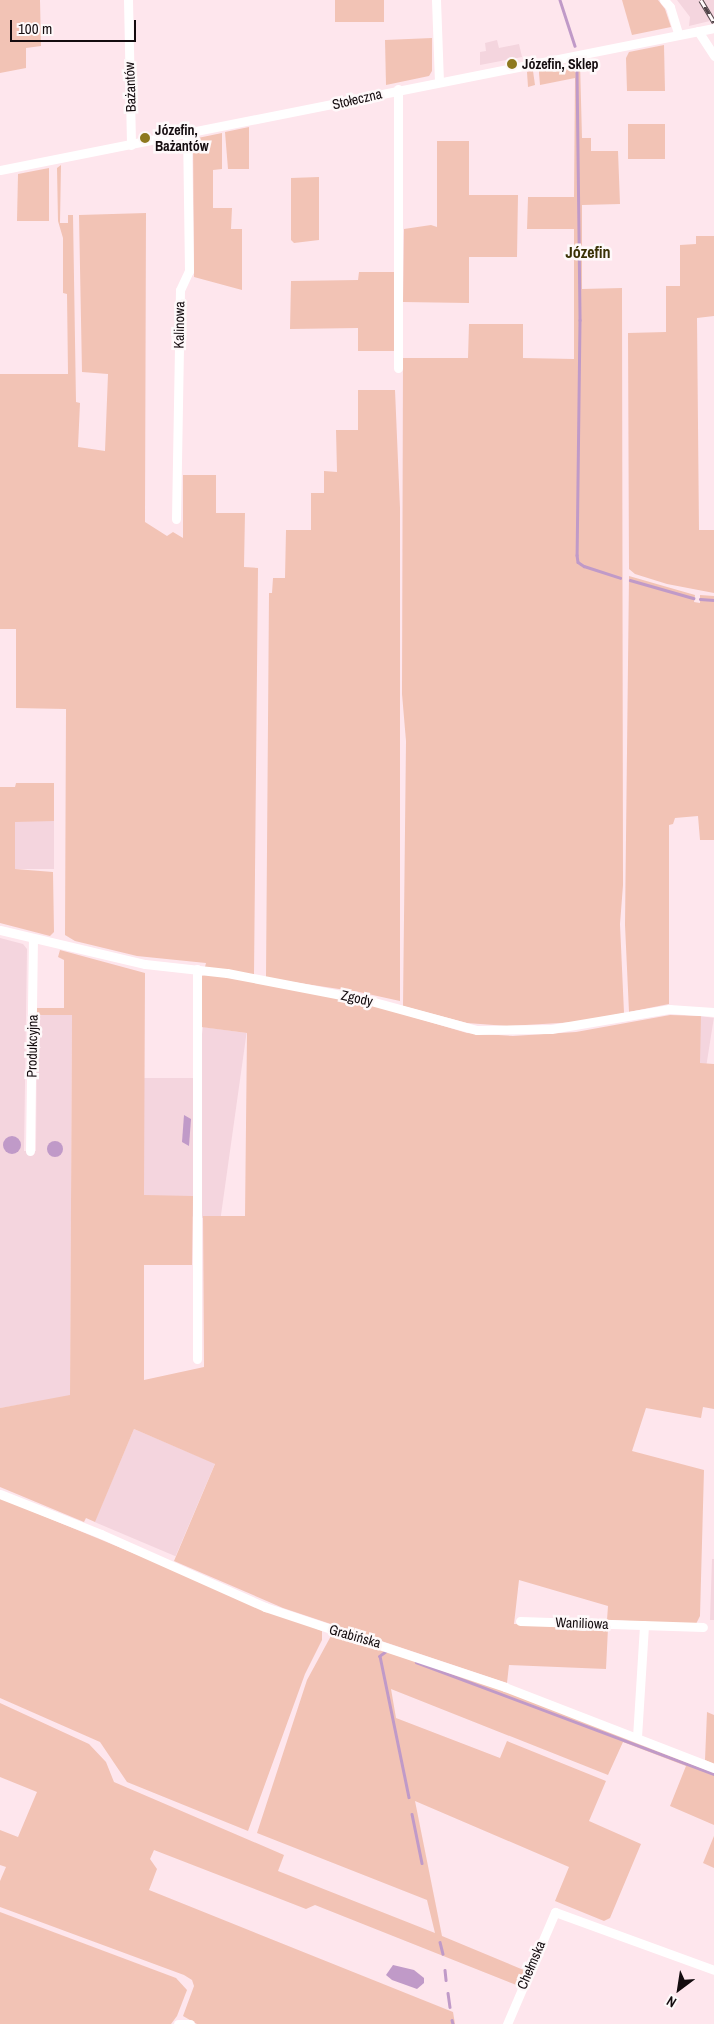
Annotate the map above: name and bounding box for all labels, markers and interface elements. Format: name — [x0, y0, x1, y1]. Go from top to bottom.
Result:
scale bar — [12, 10, 139, 42]
text: 100 m — [18, 18, 52, 39]
place label: Józefin, Sklep — [522, 56, 599, 72]
marker: Józefin, Sklep — [506, 58, 518, 70]
street label: Bażantów — [121, 62, 139, 112]
street label: Stołeczna — [331, 85, 383, 113]
place label: Józefin, Bażantów — [155, 122, 209, 154]
marker: Józefin, Bażantów — [139, 132, 151, 144]
district label: Józefin — [565, 242, 611, 262]
street label: Kalinowa — [170, 301, 188, 349]
street label: Zgody — [340, 986, 374, 1010]
street label: Produkcyjna — [23, 1014, 41, 1078]
street label: Waniliowa — [555, 1614, 609, 1632]
street label: Grabińska — [327, 1621, 383, 1651]
street label: Chełmska — [513, 1938, 549, 1992]
north arrow — [654, 1964, 704, 2014]
text: N — [663, 1992, 679, 2012]

